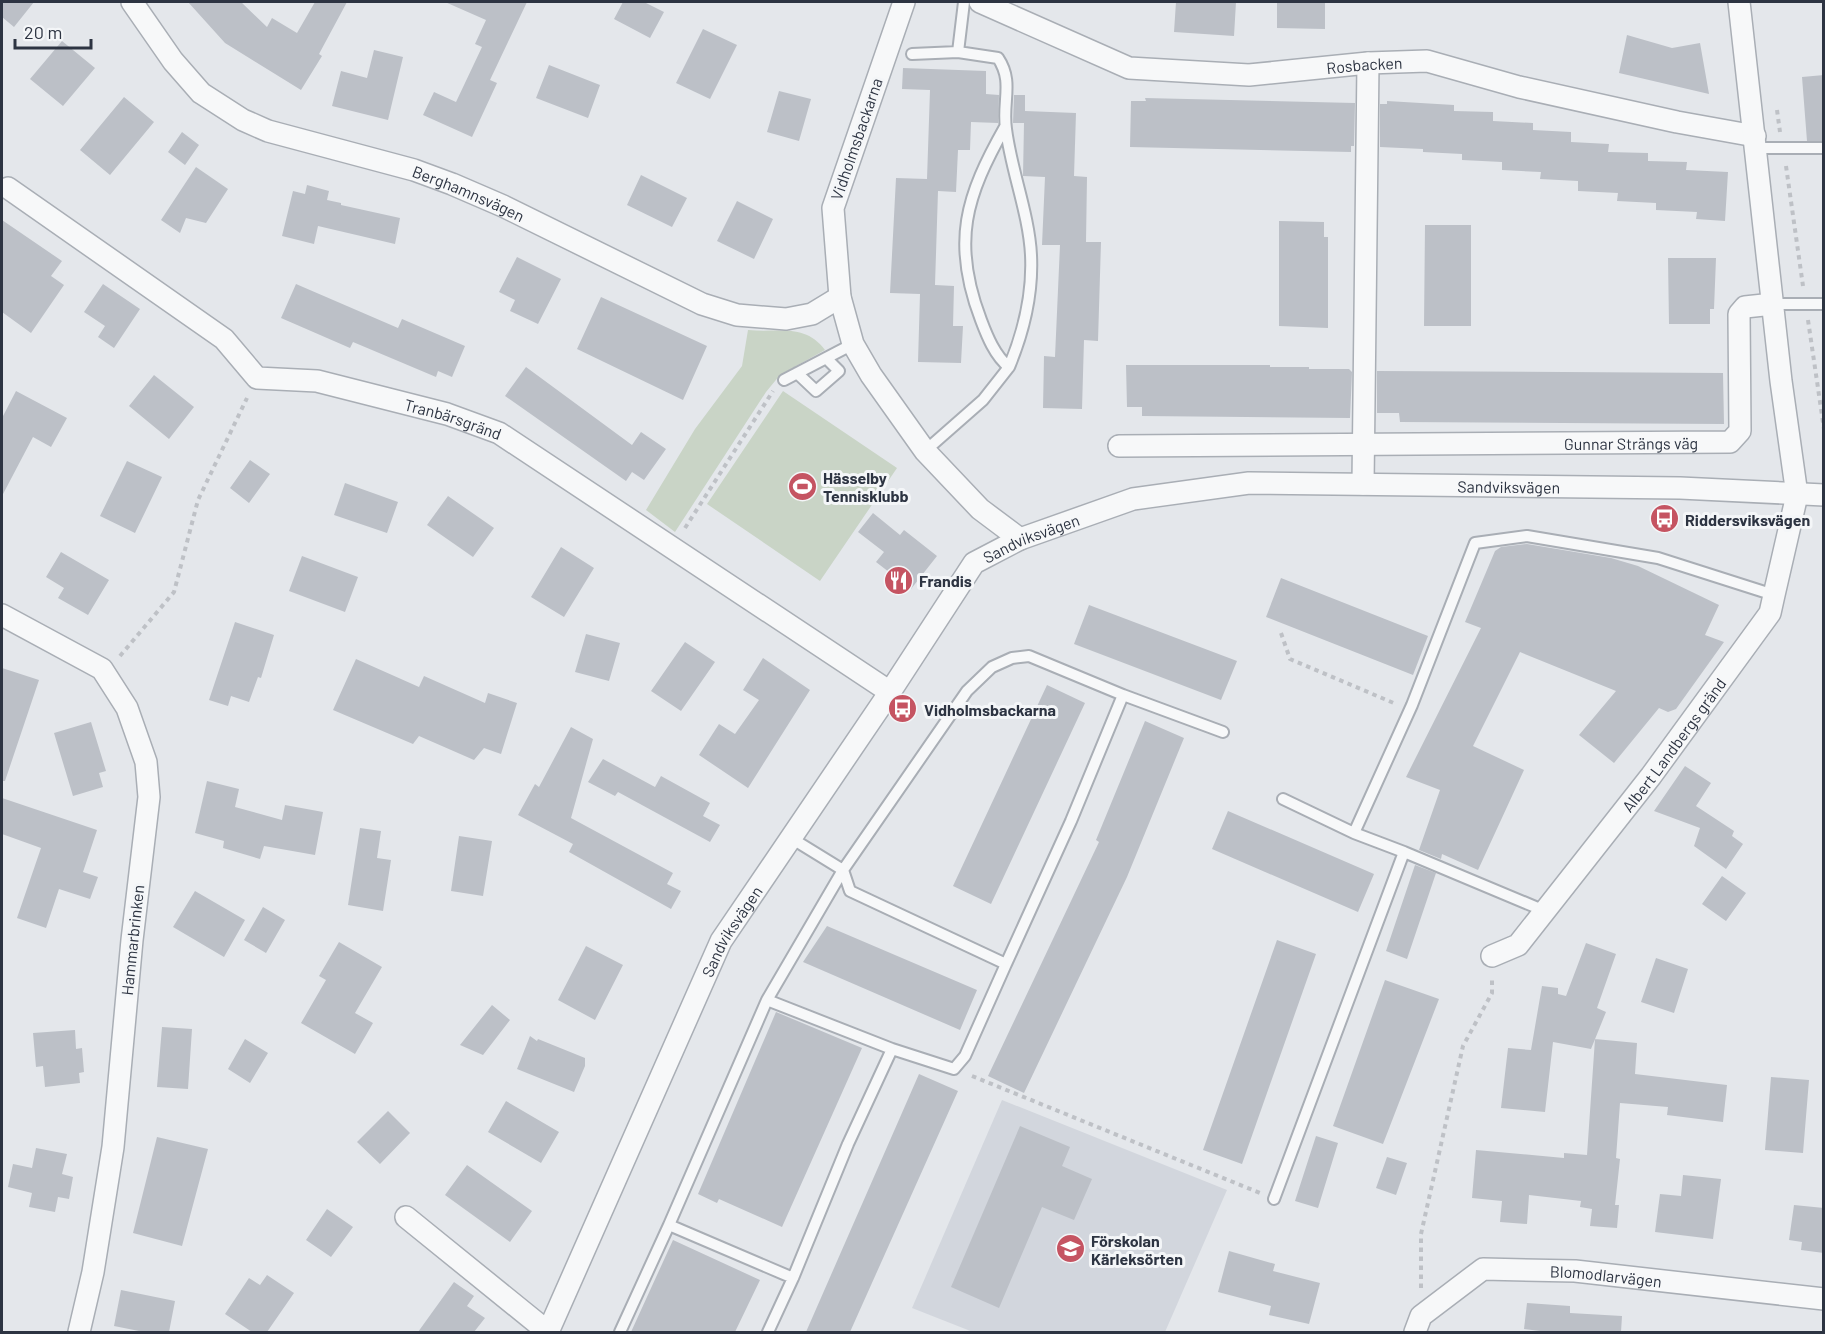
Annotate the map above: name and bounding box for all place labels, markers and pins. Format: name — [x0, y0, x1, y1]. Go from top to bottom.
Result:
place label: Hässelby Tennisklubb — [823, 468, 909, 505]
sports icon: Hässelby Tennisklubb — [786, 470, 818, 502]
bus stop icon: Riddersviksvägen — [1648, 503, 1680, 535]
place label: Riddersviksvägen — [1685, 510, 1810, 529]
restaurant icon: Frandis — [882, 564, 914, 596]
place label: Frandis — [919, 571, 972, 590]
bus stop icon: Vidholmsbackarna — [887, 693, 919, 725]
place label: Vidholmsbackarna — [924, 700, 1056, 719]
place label: Förskolan Kärleksörten — [1091, 1231, 1183, 1268]
school or university icon: Förskolan Kärleksörten — [1054, 1233, 1086, 1265]

